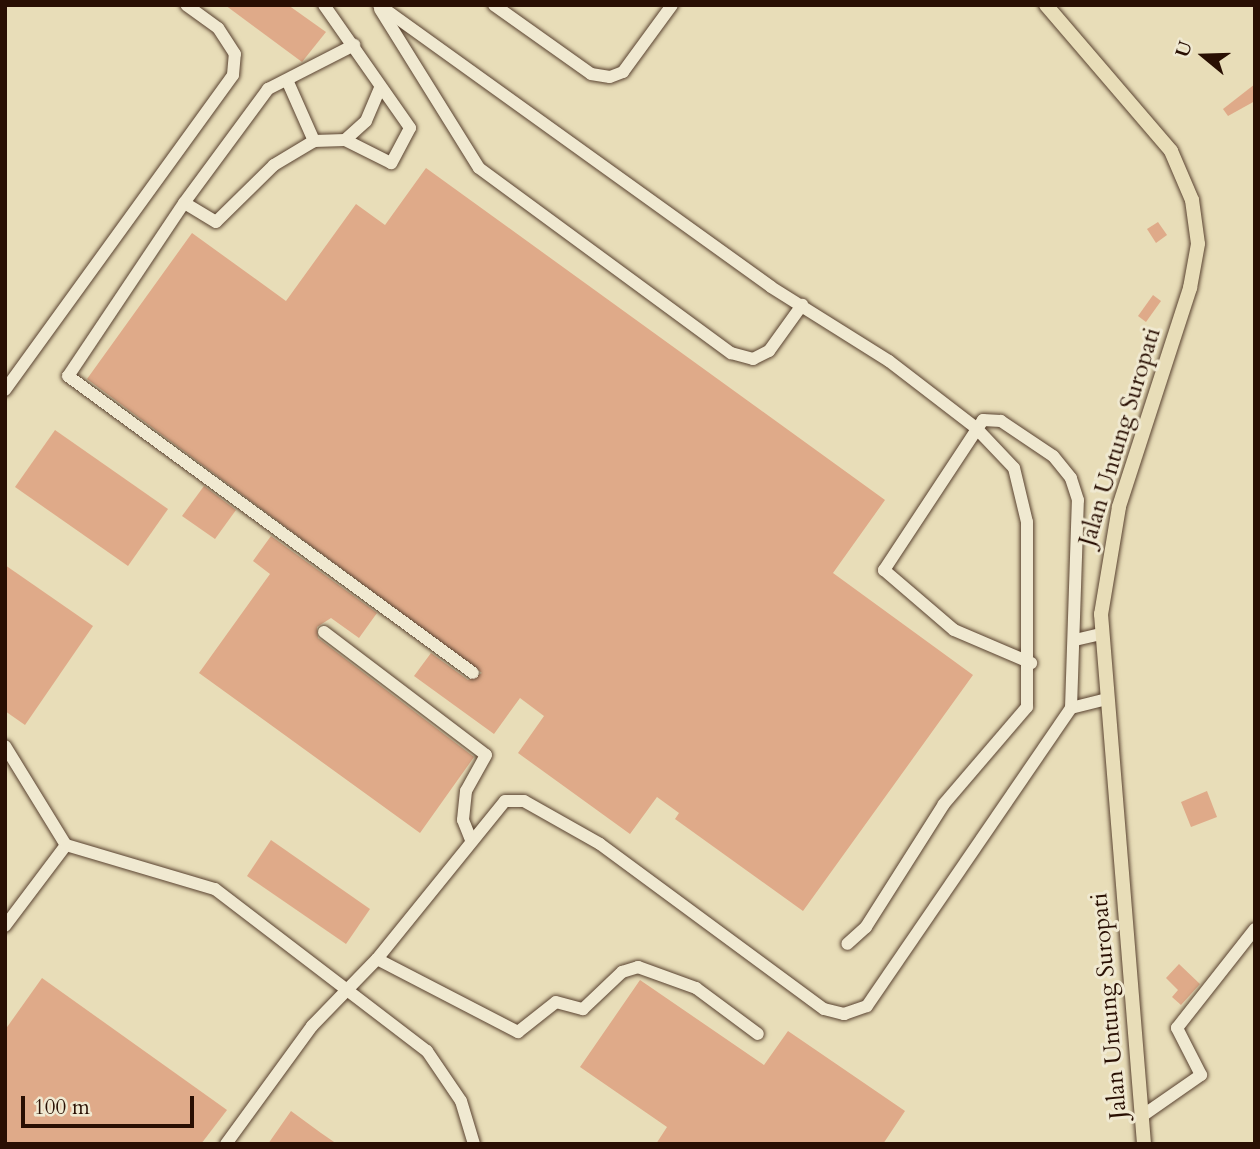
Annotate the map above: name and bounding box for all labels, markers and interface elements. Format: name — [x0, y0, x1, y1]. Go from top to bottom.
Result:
north arrow — [1169, 21, 1239, 91]
text: U — [1169, 38, 1199, 61]
street label: Jalan Untung Suropati — [1073, 324, 1167, 550]
street label: Jalan Untung Suropati — [1085, 892, 1133, 1120]
scale bar — [24, 1082, 198, 1126]
text: 100 m — [34, 1093, 90, 1122]

